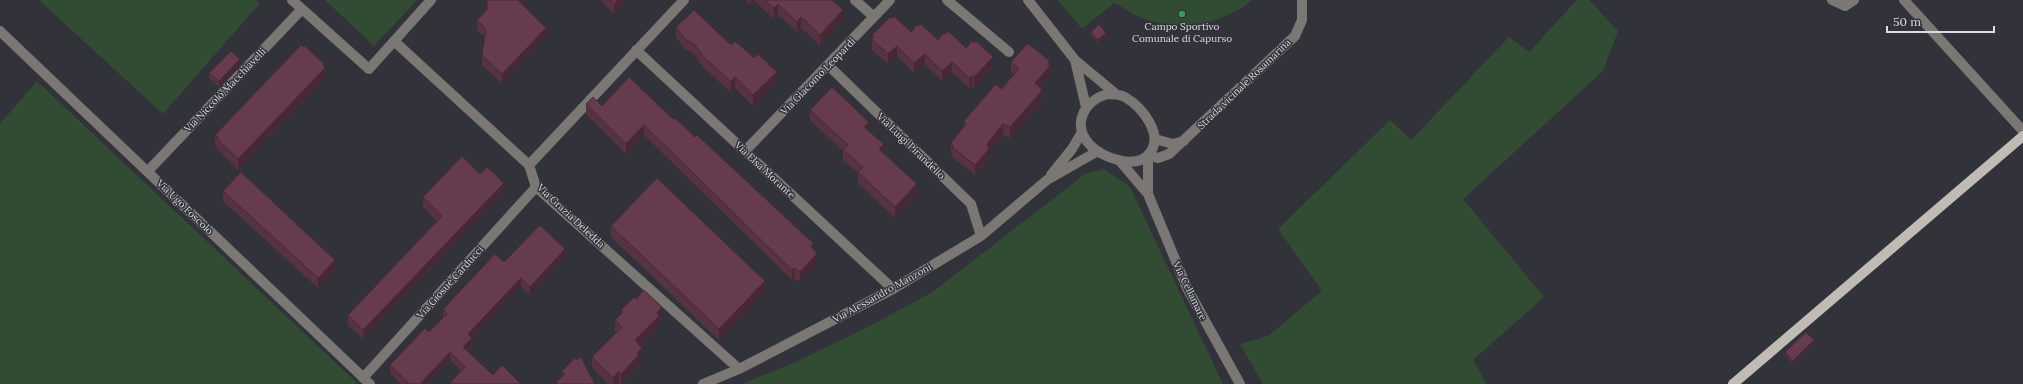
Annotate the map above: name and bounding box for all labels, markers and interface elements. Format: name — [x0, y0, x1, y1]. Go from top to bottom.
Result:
scale bar — [1887, 8, 1994, 34]
marker: Campo Sportivo Comunale di Capurso — [1177, 9, 1187, 19]
text: 50 m — [1893, 14, 1921, 29]
place label: Campo Sportivo Comunale di Capurso — [1132, 20, 1232, 45]
street label: Via Giacomo Leopardi — [777, 35, 858, 118]
street label: Strada vicinale Rosamarina — [1195, 36, 1293, 132]
street label: Via Niccolò Macchiavelli — [181, 45, 269, 136]
street label: Via Luigi Pirandello — [873, 109, 948, 182]
street label: Via Elsa Morante — [731, 138, 798, 202]
street label: Via Ugo Foscolo — [153, 176, 216, 237]
street label: Via Grazia Deledda — [534, 181, 608, 251]
street label: Via Giosuè Carducci — [413, 243, 486, 322]
street label: Via Cellamare — [1170, 259, 1210, 323]
street label: Via Alessandro Manzoni — [830, 260, 934, 326]

